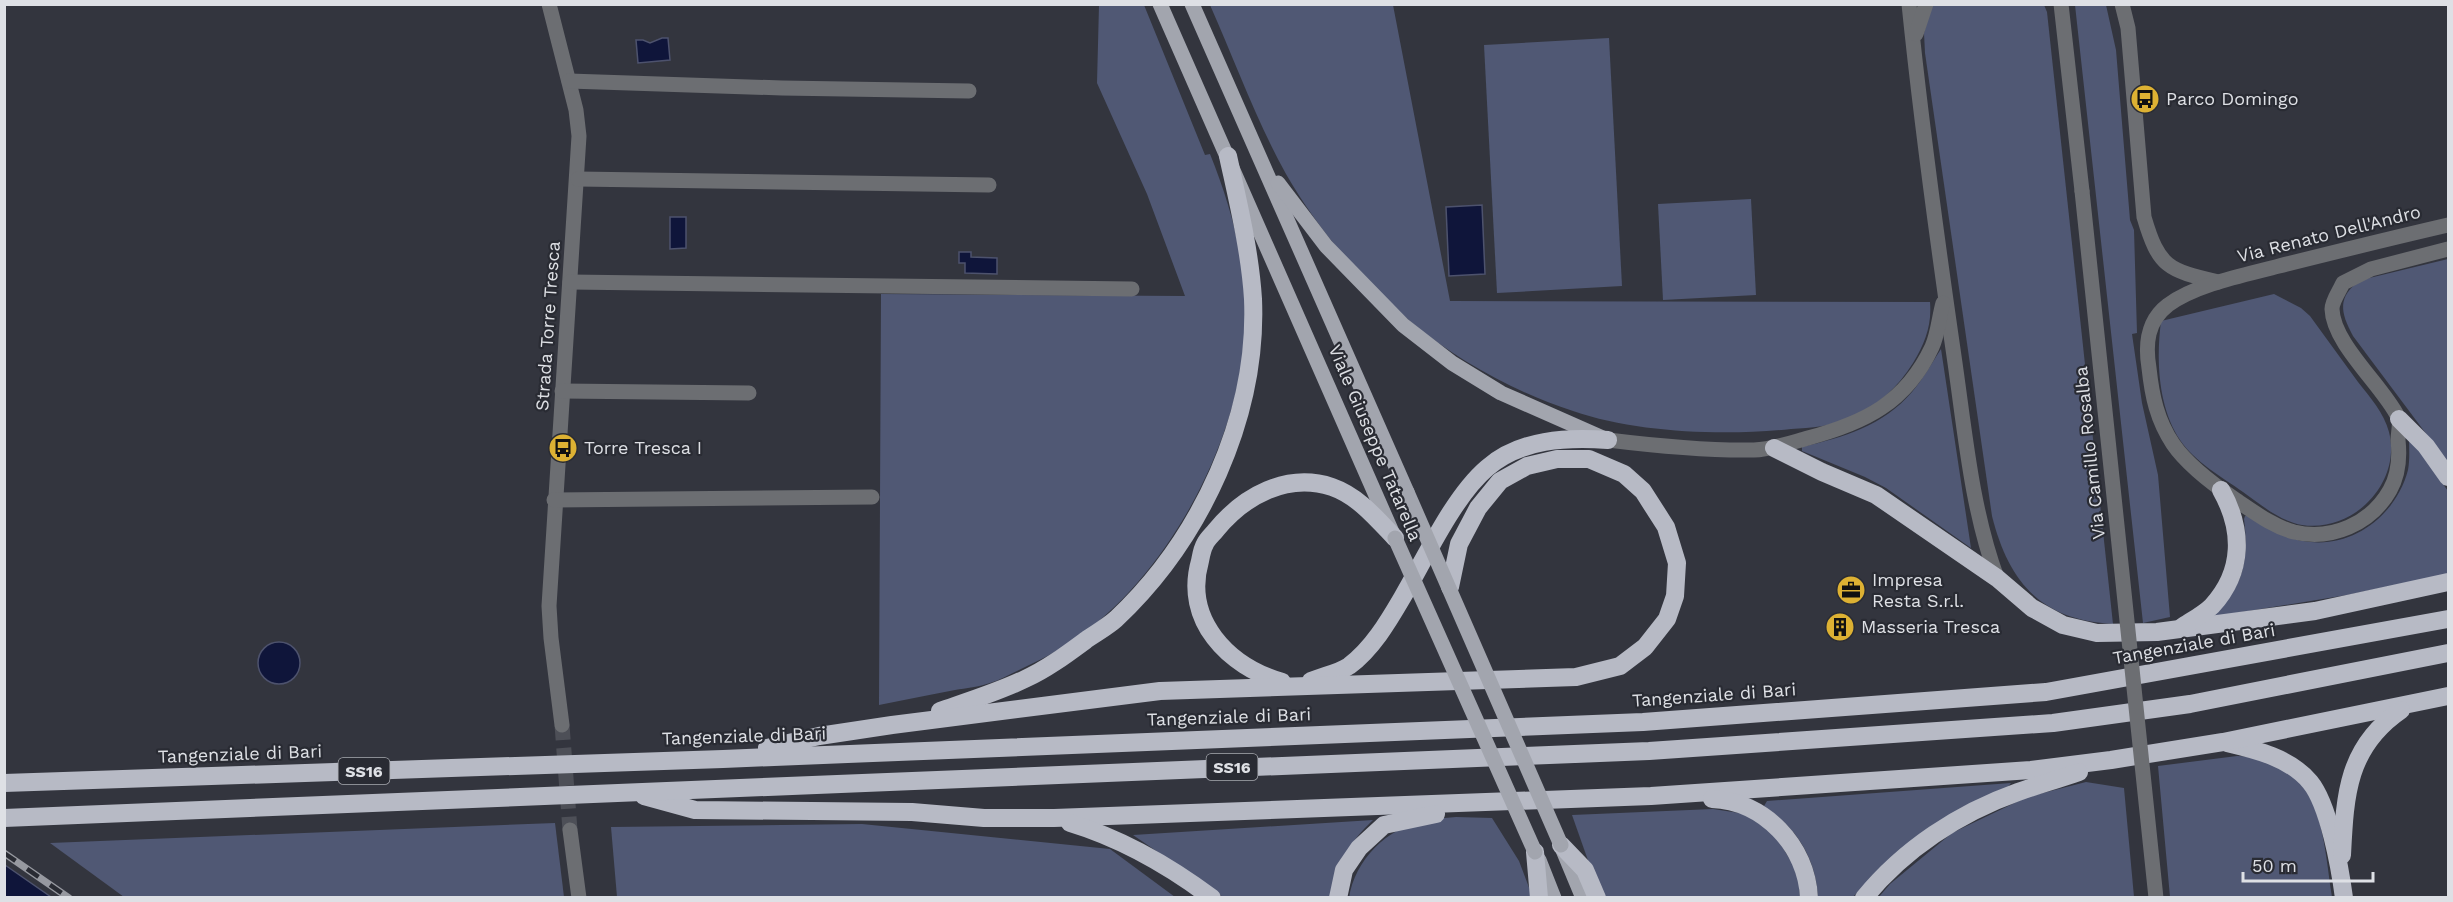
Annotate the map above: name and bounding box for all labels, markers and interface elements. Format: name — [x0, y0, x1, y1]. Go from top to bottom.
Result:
bus stop icon: Parco Domingo — [2129, 83, 2161, 115]
place label: Parco Domingo — [2166, 88, 2298, 109]
street label: Via Renato Dell'Andro — [2235, 201, 2423, 266]
street label: Strada Torre Tresca — [531, 240, 564, 412]
street label: Viale Giuseppe Tatarella — [1325, 341, 1426, 544]
street label: Via Camillo Rosalba — [2070, 365, 2109, 541]
bus stop icon: Torre Tresca I — [547, 432, 579, 464]
place label: Torre Tresca I — [584, 437, 702, 458]
place label: Impresa Resta S.r.l. — [1872, 569, 1964, 611]
office icon: Impresa Resta S.r.l. — [1835, 574, 1867, 606]
building icon: Masseria Tresca — [1824, 611, 1856, 643]
place label: Masseria Tresca — [1861, 616, 2000, 637]
street label: Tangenziale di Bari — [2111, 619, 2277, 668]
street label: Tangenziale di Bari — [1631, 678, 1797, 711]
street label: Tangenziale di Bari — [1146, 703, 1312, 730]
street label: Tangenziale di Bari — [661, 722, 827, 749]
street label: Tangenziale di Bari — [157, 740, 323, 767]
road number: SS16 — [1206, 754, 1258, 780]
road number: SS16 — [338, 758, 389, 784]
scale bar — [2243, 845, 2374, 883]
text: 50 m — [2252, 855, 2297, 876]

